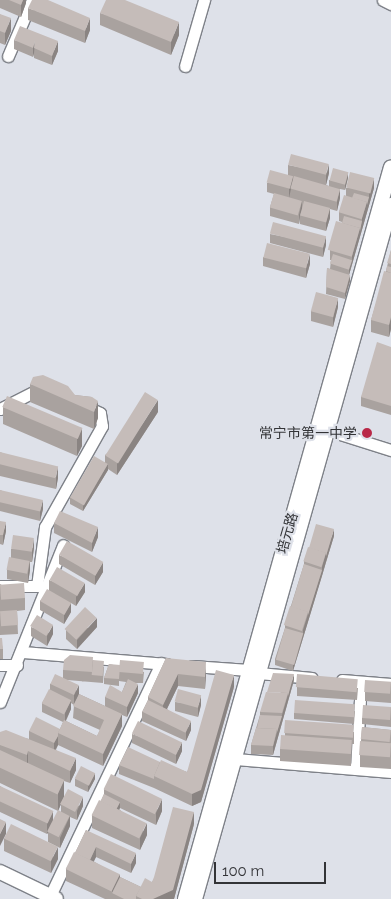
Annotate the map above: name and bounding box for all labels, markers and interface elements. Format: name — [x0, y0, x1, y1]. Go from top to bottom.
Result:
place label: 常宁市第一中学 — [259, 425, 357, 441]
marker: 常宁市第一中学 — [361, 427, 373, 439]
street label: 培元路 — [273, 510, 301, 556]
scale bar — [216, 852, 328, 884]
text: 100 m — [222, 862, 264, 880]

